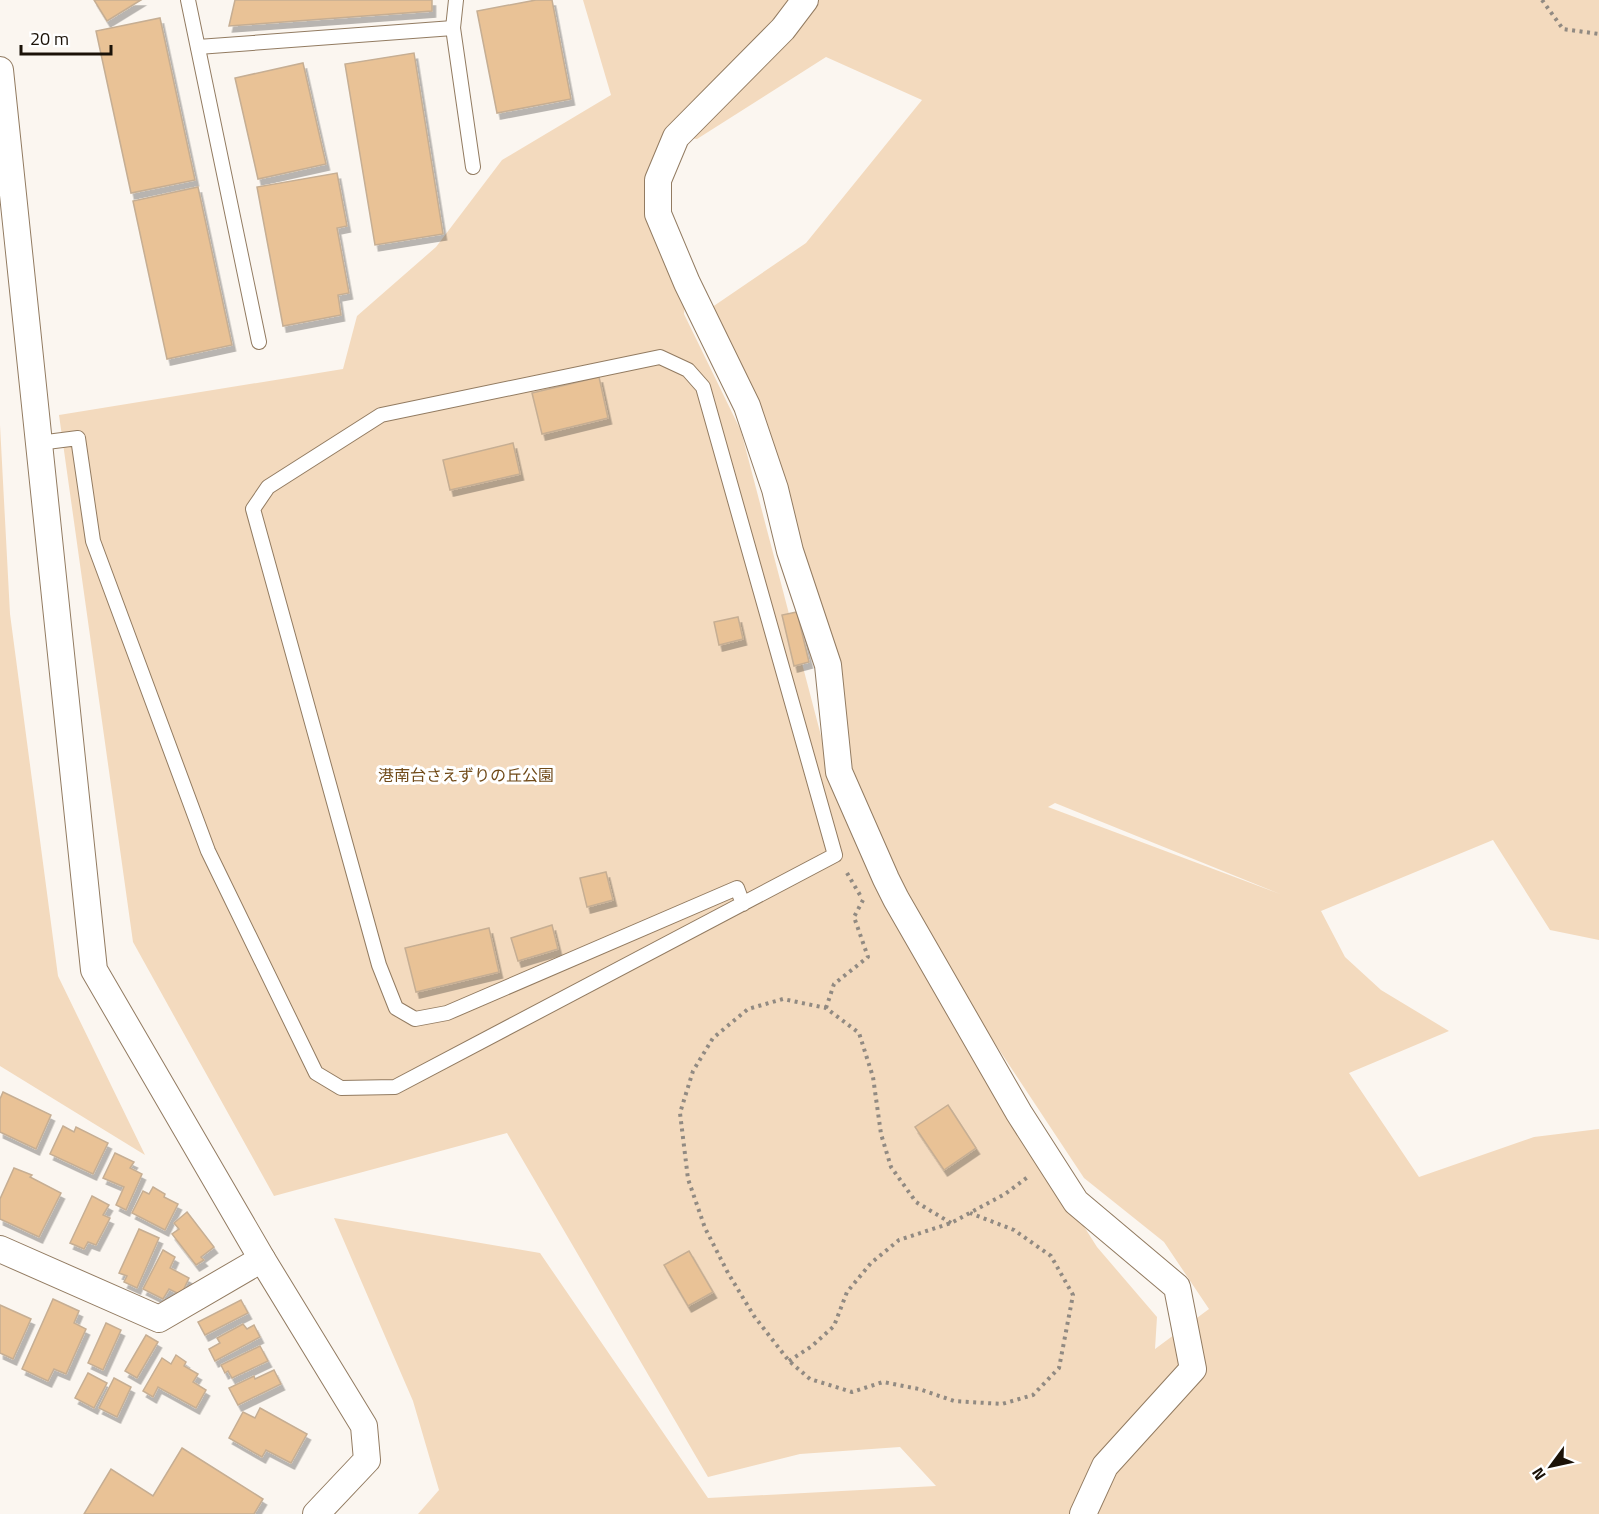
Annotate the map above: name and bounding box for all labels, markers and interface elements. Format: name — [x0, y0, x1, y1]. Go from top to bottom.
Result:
scale bar — [21, 18, 111, 56]
text: 20 m — [30, 25, 69, 52]
park label: 港南台さえずりの丘公園 — [378, 763, 554, 787]
north arrow — [1521, 1436, 1581, 1496]
text: N — [1525, 1463, 1552, 1485]

